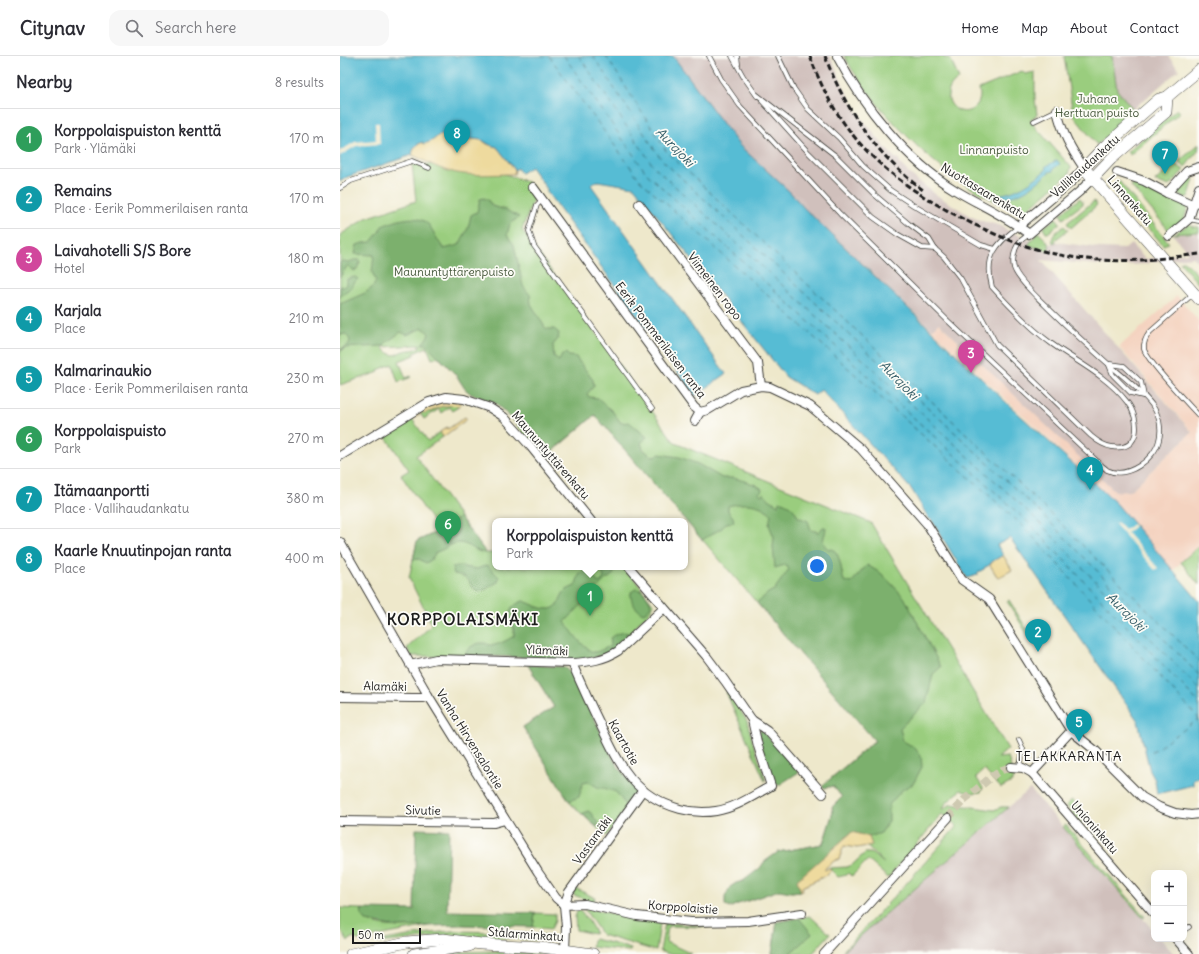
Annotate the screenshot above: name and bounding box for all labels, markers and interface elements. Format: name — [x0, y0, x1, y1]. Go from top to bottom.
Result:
search box — [109, 10, 389, 46]
text: Citynav — [20, 16, 85, 40]
icon: search — [123, 17, 145, 39]
text: Search here — [155, 18, 236, 37]
text: Home — [961, 19, 999, 37]
text: Map — [1021, 19, 1048, 37]
text: About — [1070, 19, 1108, 37]
text: Contact — [1130, 19, 1179, 37]
text: Nearby — [16, 71, 72, 93]
text: 8 results — [275, 74, 324, 91]
park label: Juhana Herttuan puisto — [1055, 91, 1139, 120]
pin: 8 — [444, 120, 470, 153]
text: Korppolaispuiston kenttä — [54, 121, 221, 140]
water label: Aurajoki — [652, 124, 699, 172]
text: 1 — [26, 130, 32, 147]
text: 170 m — [289, 130, 324, 147]
street label: Vallihaudankatu — [1048, 131, 1122, 201]
text: Park · Ylämäki — [54, 140, 136, 157]
pin: 7 — [1152, 141, 1178, 174]
park label: Linnanpuisto — [959, 142, 1029, 157]
street label: Nuottasaarenkatu — [938, 159, 1030, 223]
street label: Linnankatu — [1104, 172, 1156, 228]
text: Remains — [54, 181, 112, 200]
text: 2 — [25, 190, 33, 207]
text: 170 m — [289, 190, 324, 207]
text: Place · Eerik Pommerilaisen ranta — [54, 200, 248, 217]
text: Laivahotelli S/S Bore — [54, 241, 191, 260]
street label: Viimeinen ropo — [685, 249, 745, 323]
text: 3 — [25, 250, 33, 267]
text: 180 m — [288, 250, 324, 267]
text: Hotel — [54, 260, 85, 277]
park label: Maununtyttärenpuisto — [394, 264, 515, 279]
street label: Eerik Pommerilaisen ranta — [612, 279, 710, 401]
text: Karjala — [54, 301, 102, 320]
text: 4 — [25, 310, 33, 327]
text: 210 m — [289, 310, 324, 327]
text: Place — [54, 320, 85, 337]
pin: 3 — [958, 340, 984, 373]
water label: Aurajoki — [876, 357, 923, 405]
text: Kalmarinaukio — [54, 361, 152, 380]
text: 5 — [25, 370, 33, 387]
text: 230 m — [286, 370, 324, 387]
text: Place · Eerik Pommerilaisen ranta — [54, 380, 248, 397]
street label: Maununtyttärenkatu — [509, 408, 593, 502]
text: Korppolaispuisto — [54, 421, 166, 440]
text: 6 — [25, 430, 33, 447]
text: 270 m — [287, 430, 324, 447]
text: Park — [54, 440, 81, 457]
pin: 4 — [1077, 457, 1103, 490]
text: Itämaanportti — [54, 481, 149, 500]
text: 7 — [26, 490, 32, 507]
text: 380 m — [286, 490, 324, 507]
text: Place · Vallihaudankatu — [54, 500, 189, 517]
pin: 6 — [435, 511, 461, 544]
popup — [492, 518, 688, 570]
text: Korppolaispuiston kenttä — [506, 526, 674, 545]
text: Kaarle Knuutinpojan ranta — [54, 541, 232, 560]
text: Park — [506, 545, 533, 562]
text: 8 — [25, 550, 33, 567]
text: 400 m — [285, 550, 324, 567]
your location — [807, 556, 827, 576]
text: Place — [54, 560, 85, 577]
pin: 1 — [577, 583, 603, 616]
water label: Aurajoki — [1103, 589, 1151, 637]
district label: KORPPOLAISMÄKI — [387, 609, 539, 629]
pin: 2 — [1025, 619, 1051, 652]
street label: Ylämäki — [526, 642, 568, 658]
street label: Alamäki — [363, 678, 407, 694]
street label: Vanha Hirvensalontie — [433, 686, 507, 792]
pin: 5 — [1066, 709, 1092, 742]
street label: Kaartotie — [605, 717, 643, 767]
district label: TELAKKARANTA — [1016, 748, 1122, 765]
street label: Unioninkatu — [1068, 798, 1122, 856]
street label: Sivutie — [405, 802, 441, 818]
street label: Vastamäki — [569, 813, 615, 867]
map controls — [1151, 870, 1187, 942]
button: + — [1151, 870, 1187, 906]
street label: Korppolaistie — [647, 897, 719, 917]
button: − — [1151, 906, 1187, 942]
street label: Stålarminkatu — [488, 924, 564, 944]
scale bar — [352, 926, 421, 945]
text: 50 m — [358, 928, 384, 942]

